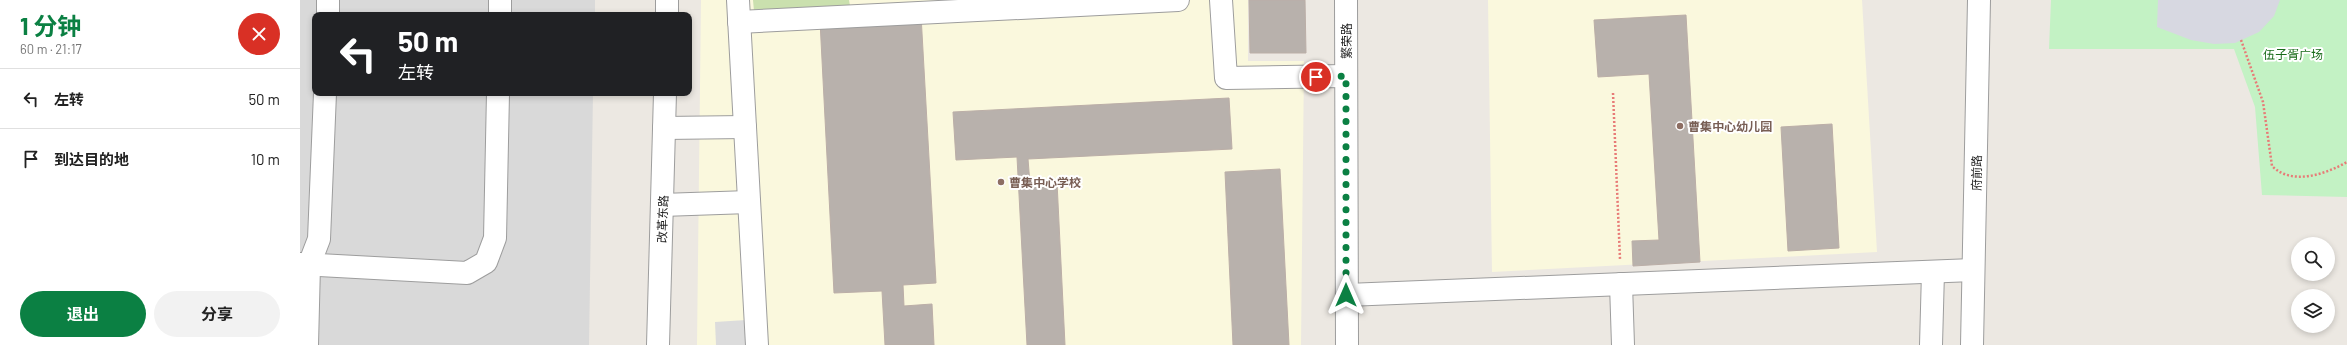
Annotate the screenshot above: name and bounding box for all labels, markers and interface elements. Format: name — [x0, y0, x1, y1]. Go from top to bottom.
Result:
text: 1 分钟 — [20, 11, 81, 40]
button: close — [238, 13, 280, 55]
street label: 繁荣路 — [1339, 23, 1353, 59]
text: 50 m — [398, 24, 458, 58]
icon: left — [332, 28, 384, 80]
text: 60 m · 21:17 — [20, 41, 82, 57]
park label: 伍子胥广场 — [2263, 47, 2323, 61]
pin — [1299, 60, 1333, 94]
text: 左转 — [398, 61, 434, 83]
icon: arrive — [1305, 66, 1327, 88]
icon: left — [20, 88, 42, 110]
text: 左转 — [54, 90, 84, 108]
text: 50 m — [248, 90, 280, 108]
place label: 曹集中心幼儿园 — [1688, 119, 1772, 133]
marker: 曹集中心幼儿园 — [1675, 121, 1685, 131]
icon: arrive — [20, 148, 42, 170]
text: 到达目的地 — [54, 150, 129, 168]
text: 10 m — [251, 150, 280, 168]
street label: 府前路 — [1969, 155, 1983, 191]
place label: 曹集中心学校 — [1009, 175, 1081, 189]
marker: 曹集中心学校 — [996, 177, 1006, 187]
street label: 改革东路 — [654, 195, 670, 243]
map controls — [2291, 237, 2335, 333]
button: search — [2291, 237, 2335, 281]
position arrow — [1325, 274, 1367, 316]
button: layers — [2291, 289, 2335, 333]
button: 退出 — [20, 291, 146, 337]
button: 分享 — [154, 291, 280, 337]

